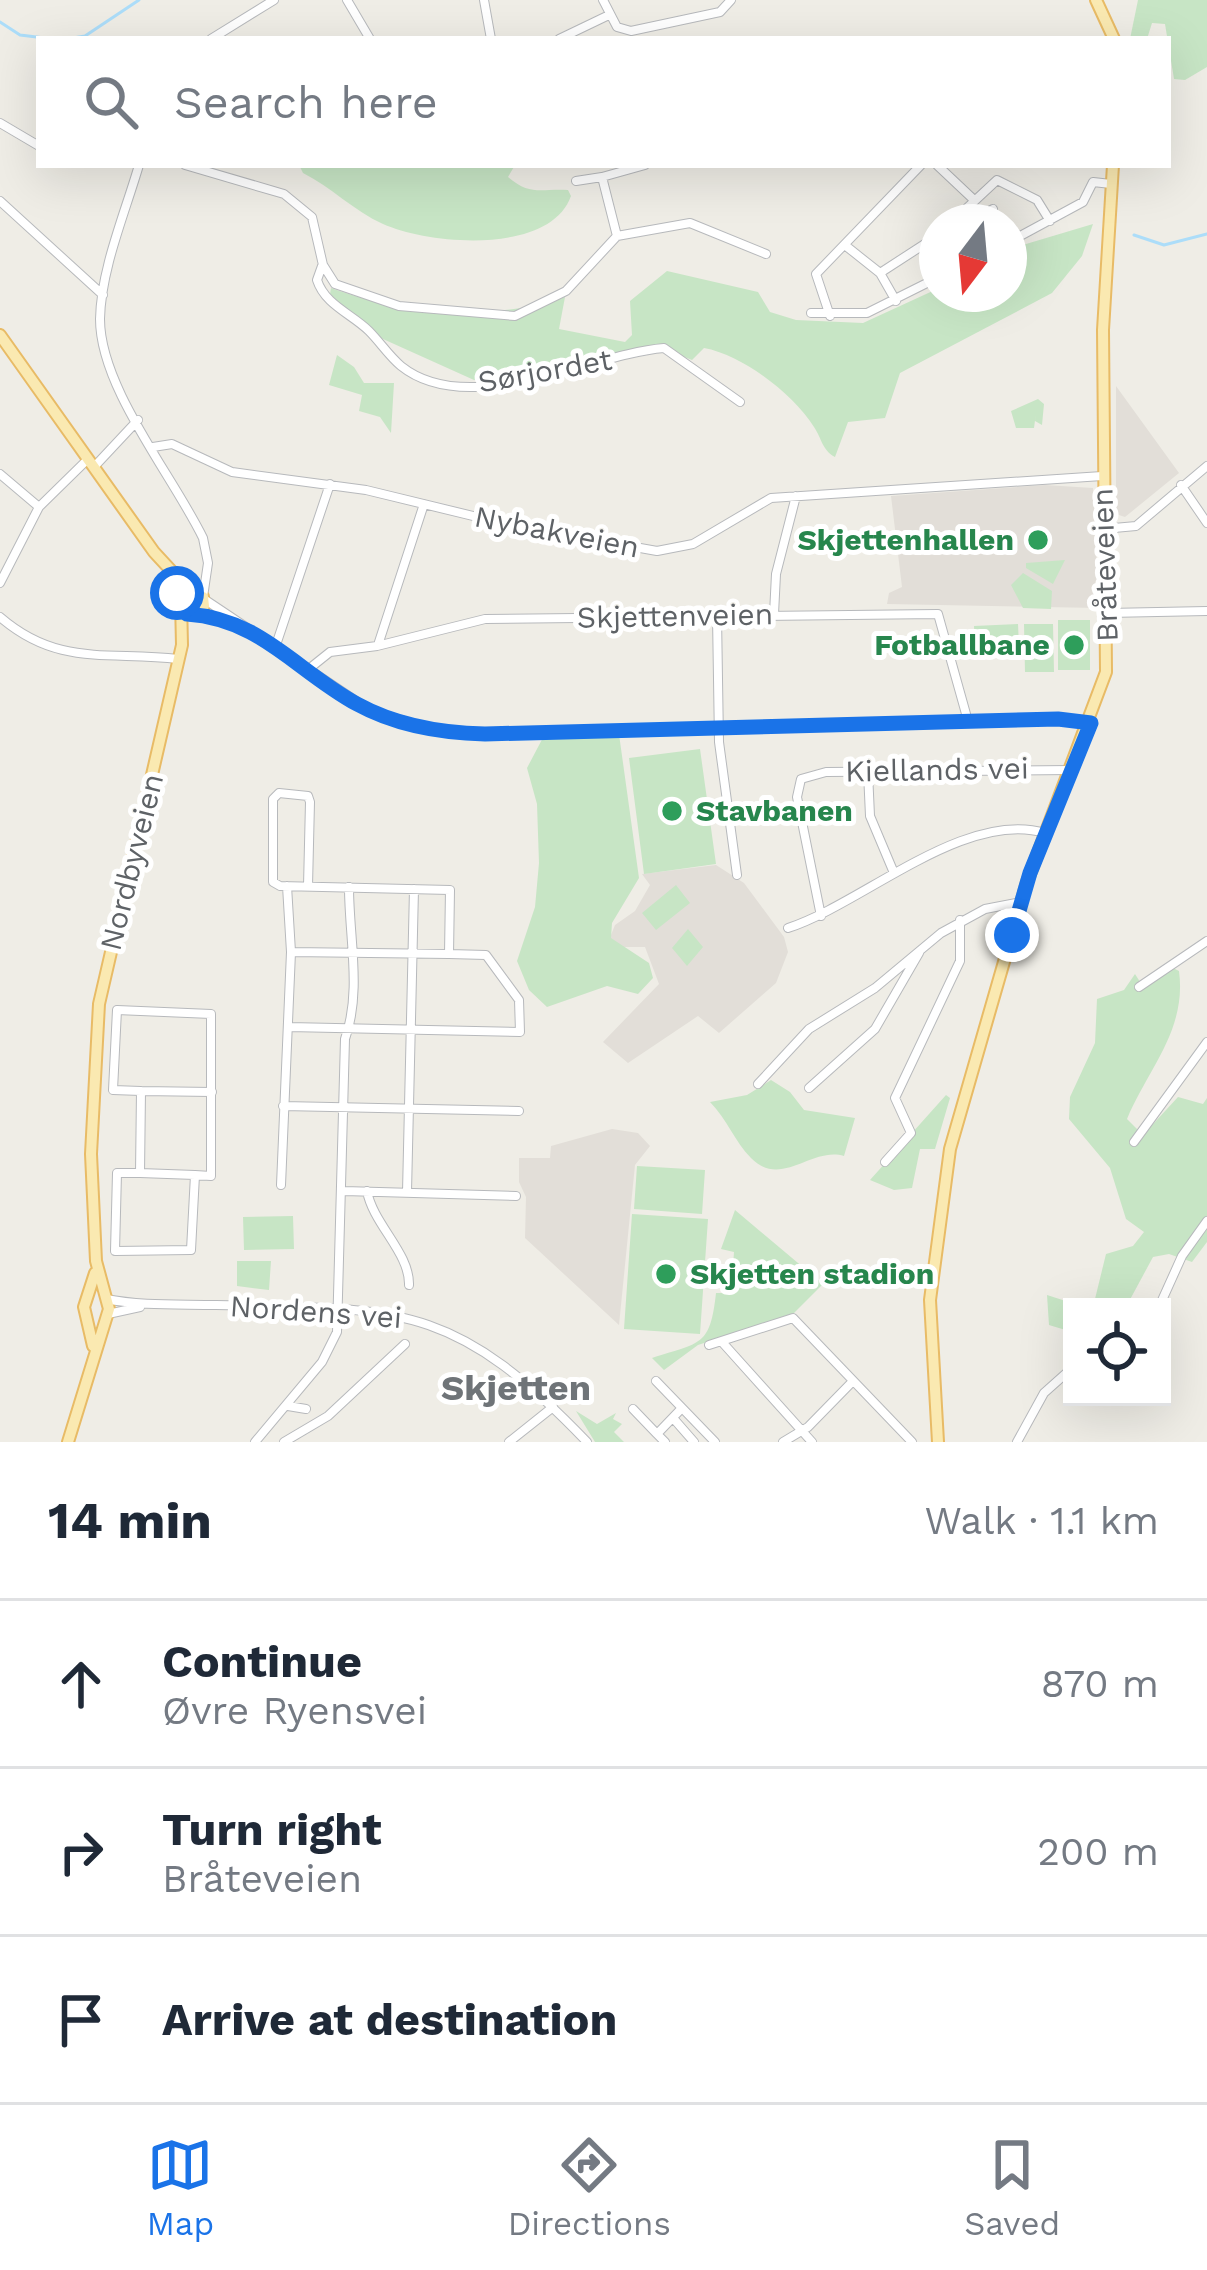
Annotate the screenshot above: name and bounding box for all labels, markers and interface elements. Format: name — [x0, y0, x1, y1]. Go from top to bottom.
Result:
search box — [36, 36, 1171, 168]
icon: search — [78, 69, 144, 135]
text: Search here — [174, 76, 438, 129]
north arrow — [919, 204, 1027, 312]
street label: Sørjordet — [475, 341, 615, 400]
street label: Bråteveien — [1084, 487, 1125, 643]
street label: Nybakveien — [472, 498, 642, 565]
place label: Skjettenhallen — [797, 522, 1014, 557]
marker: Skjettenhallen — [1025, 527, 1051, 553]
route start — [150, 566, 204, 620]
street label: Skjettenveien — [576, 596, 774, 635]
place label: Fotballbane — [874, 627, 1050, 662]
marker: Fotballbane — [1061, 632, 1087, 658]
street label: Kiellands vei — [845, 750, 1029, 789]
street label: Nordbyveien — [93, 770, 170, 954]
place label: Stavbanen — [696, 793, 853, 828]
marker: Stavbanen — [659, 798, 685, 824]
route end — [985, 908, 1039, 962]
place label: Skjetten stadion — [690, 1256, 934, 1291]
marker: Skjetten stadion — [653, 1261, 679, 1287]
street label: Nordens vei — [229, 1288, 403, 1335]
map controls — [1063, 1298, 1171, 1406]
button: locate — [1063, 1298, 1171, 1406]
district label: Skjetten — [441, 1367, 591, 1409]
text: 14 min — [48, 1491, 212, 1550]
text: Walk · 1.1 km — [924, 1498, 1159, 1543]
text: Continue — [162, 1635, 362, 1688]
icon: ahead — [48, 1651, 114, 1717]
text: 870 m — [1041, 1661, 1159, 1706]
text: Øvre Ryensvei — [162, 1688, 427, 1733]
text: Turn right — [162, 1803, 382, 1856]
icon: right — [48, 1819, 114, 1885]
text: 200 m — [1037, 1829, 1159, 1874]
text: Bråteveien — [162, 1856, 362, 1901]
icon: arrive — [48, 1987, 114, 2053]
text: Arrive at destination — [162, 1993, 617, 2046]
tab: Map — [147, 2132, 214, 2243]
tab: Directions — [508, 2132, 671, 2243]
tab: Saved — [964, 2132, 1060, 2243]

